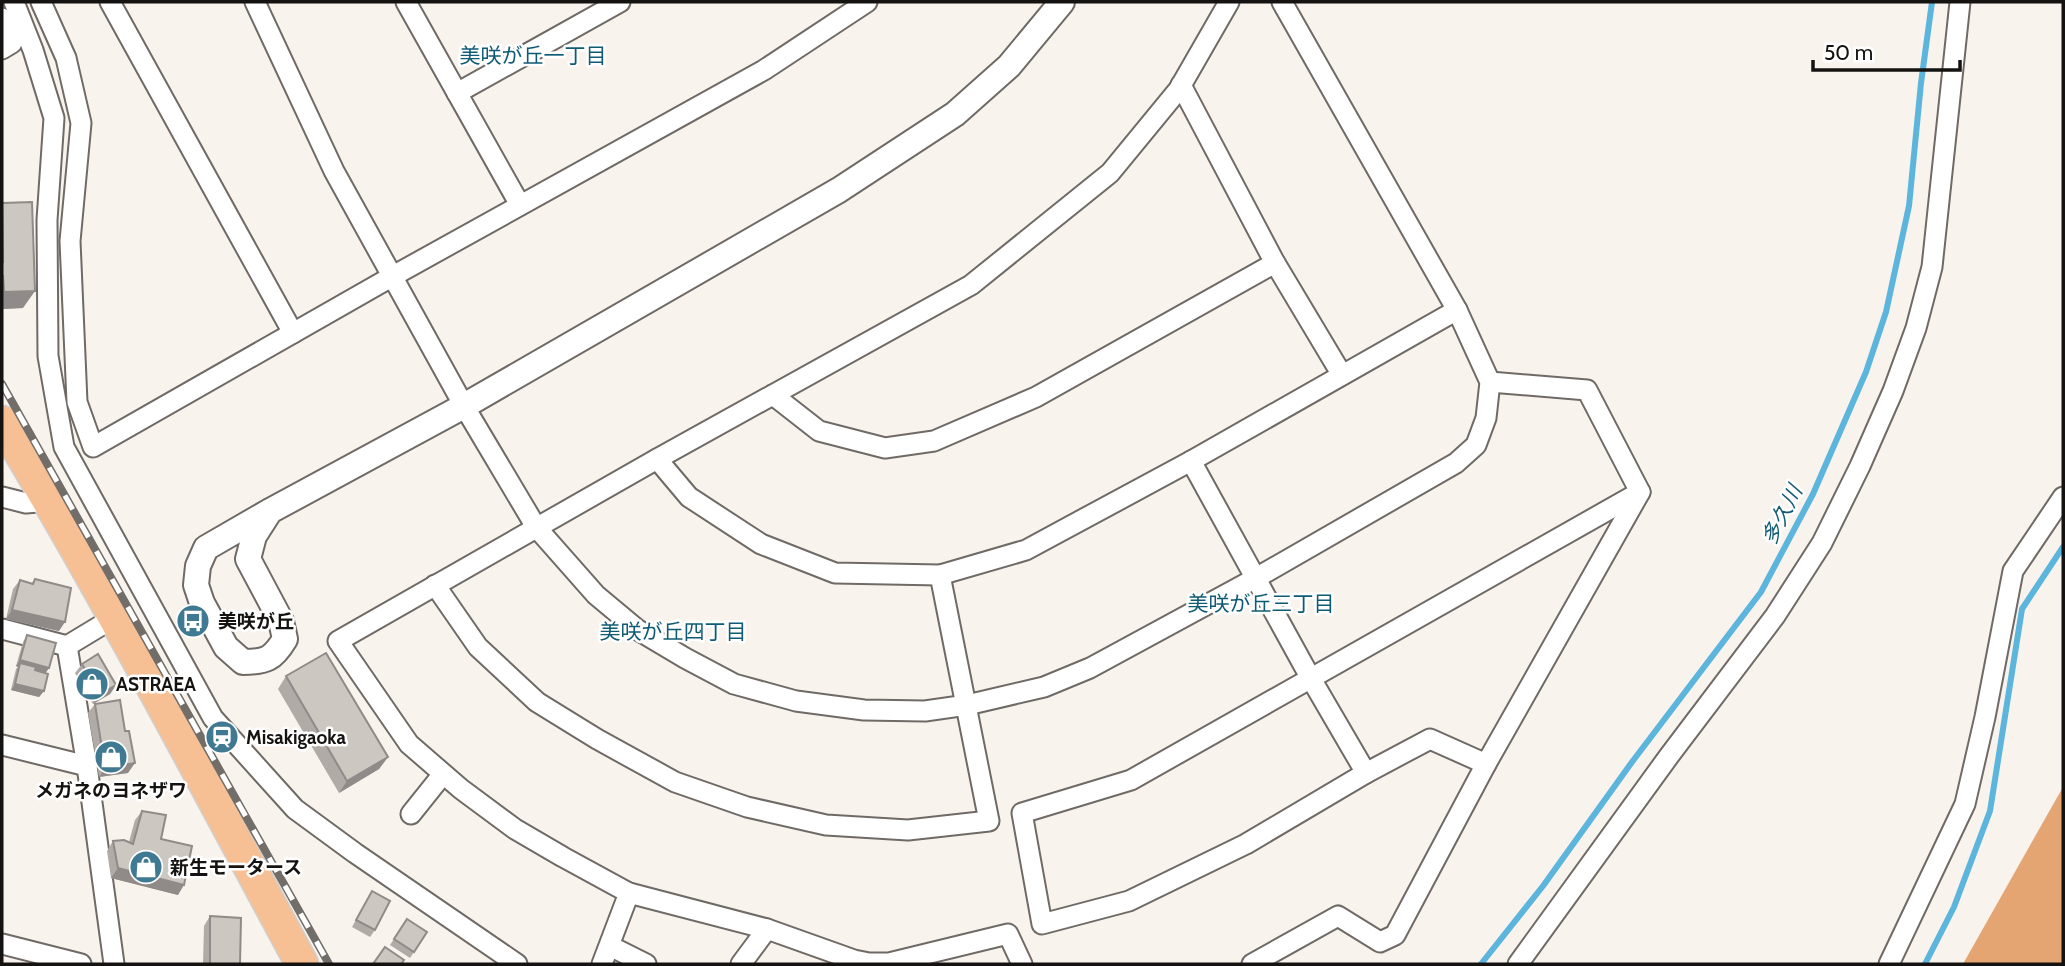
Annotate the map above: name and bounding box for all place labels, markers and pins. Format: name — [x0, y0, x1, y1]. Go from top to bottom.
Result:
bus stop icon: 美咲が丘 — [174, 602, 212, 640]
place label: 美咲が丘 — [218, 610, 294, 633]
shop icon: ASTRAEA — [73, 665, 111, 703]
place label: ASTRAEA — [116, 673, 196, 696]
station icon: Misakigaoka — [203, 718, 241, 756]
place label: Misakigaoka — [246, 726, 346, 749]
shop icon: メガネのヨネザワ — [92, 738, 130, 776]
place label: メガネのヨネザワ — [35, 779, 187, 802]
shop icon: 新生モータース — [127, 848, 165, 886]
place label: 新生モータース — [170, 856, 302, 879]

